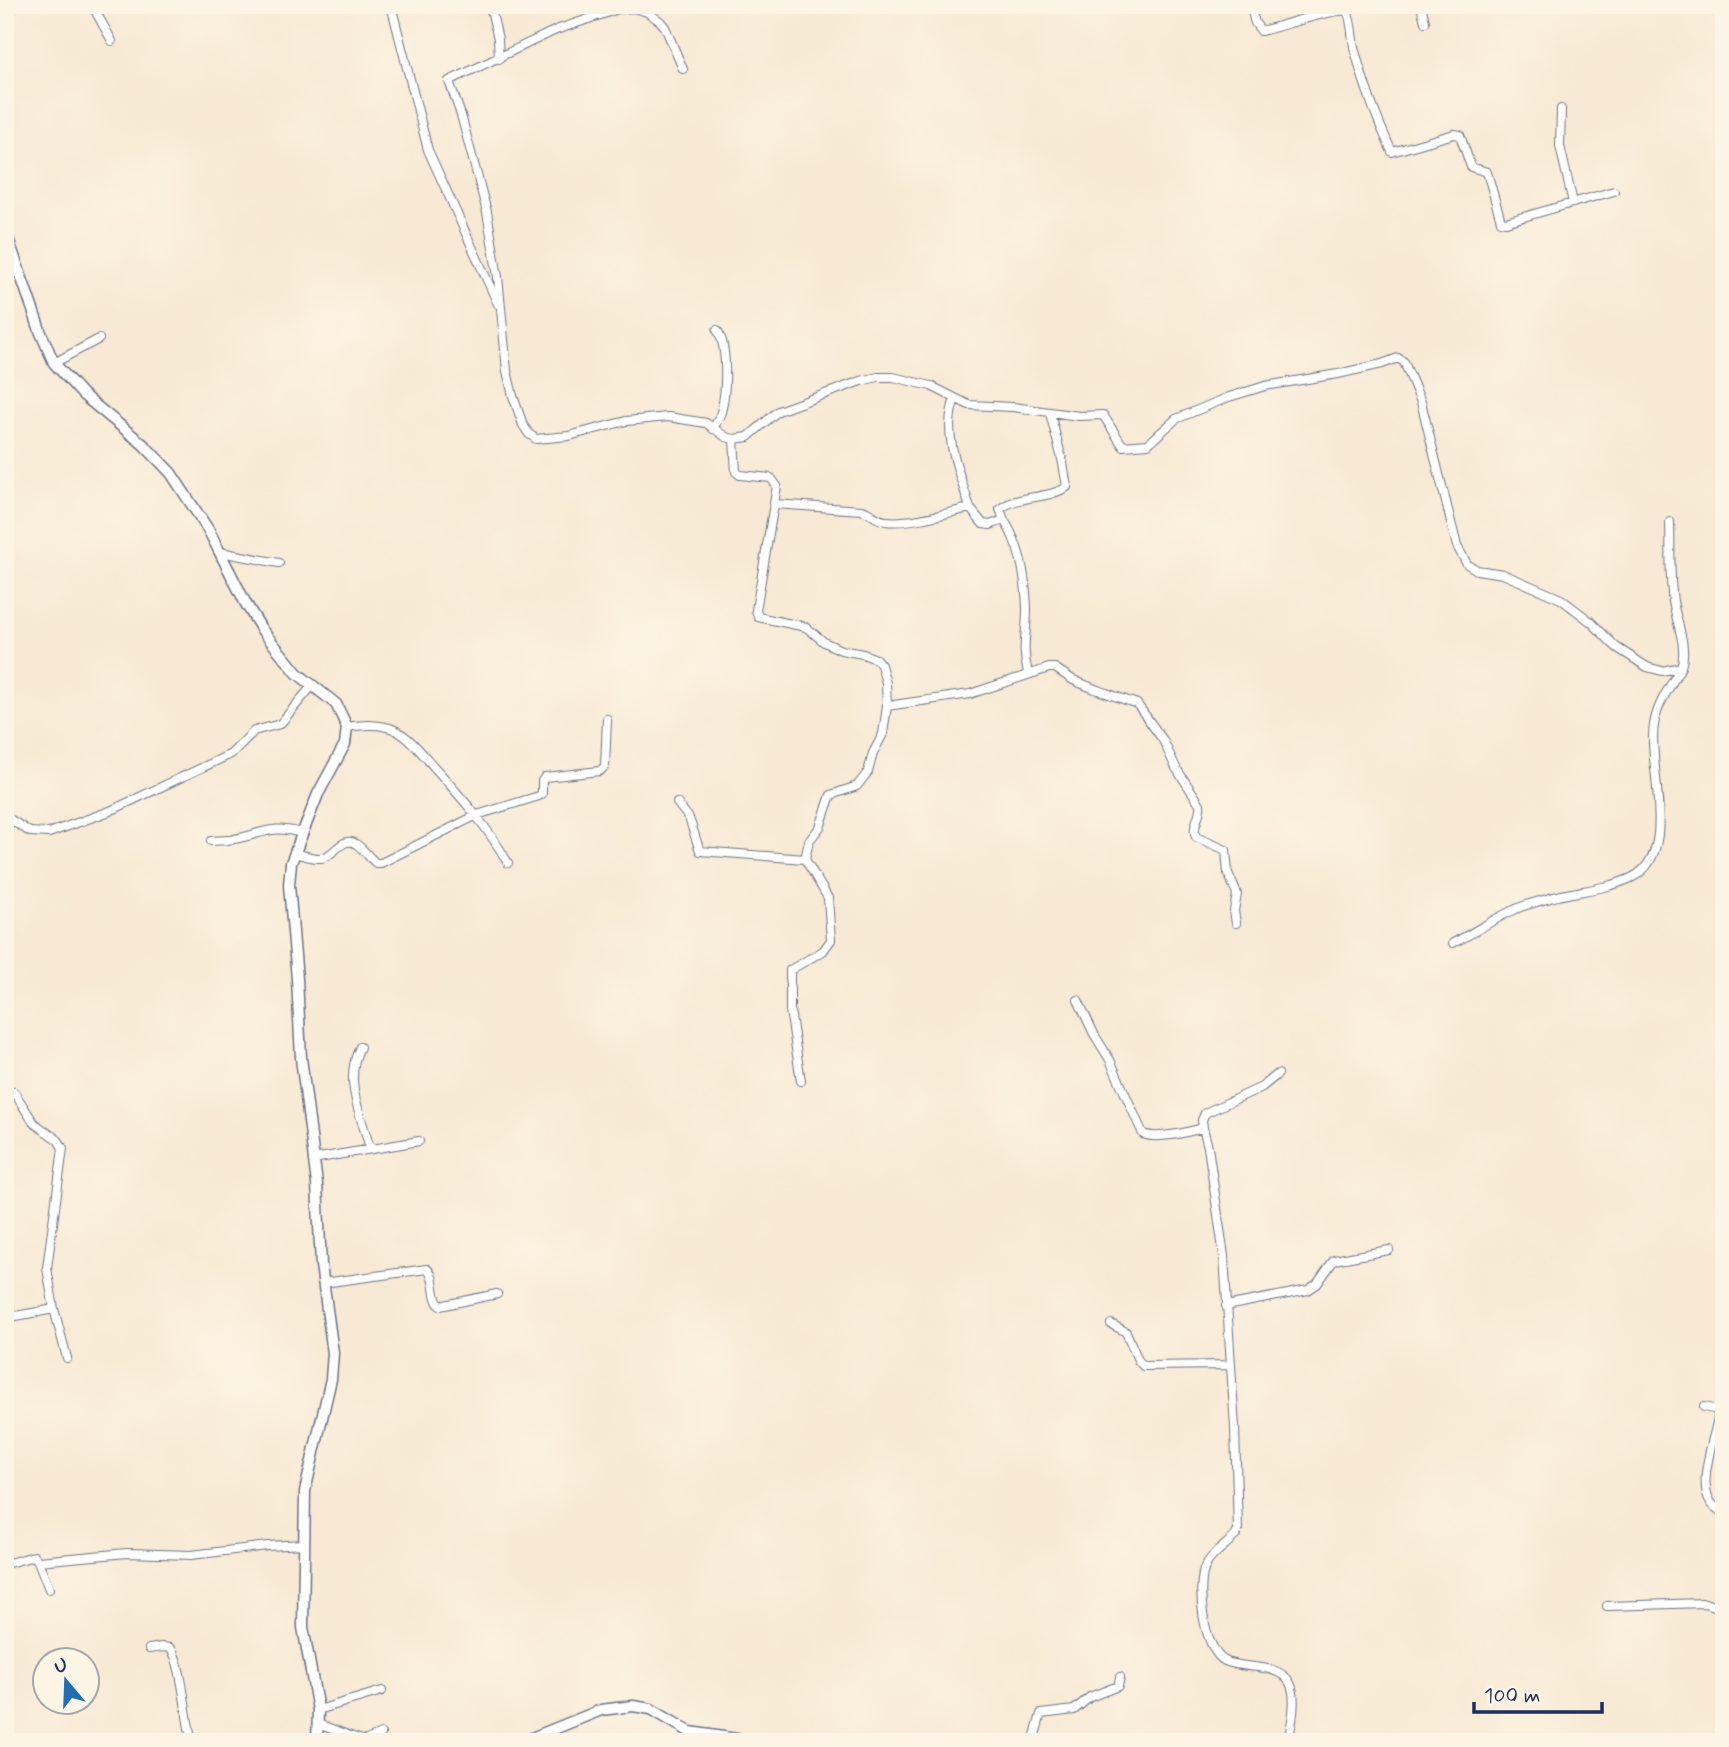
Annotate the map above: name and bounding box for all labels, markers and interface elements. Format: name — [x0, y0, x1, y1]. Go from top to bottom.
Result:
north arrow — [32, 1646, 102, 1716]
text: U — [51, 1653, 71, 1680]
scale bar — [1474, 1670, 1601, 1714]
text: 100 m — [1484, 1682, 1540, 1710]

